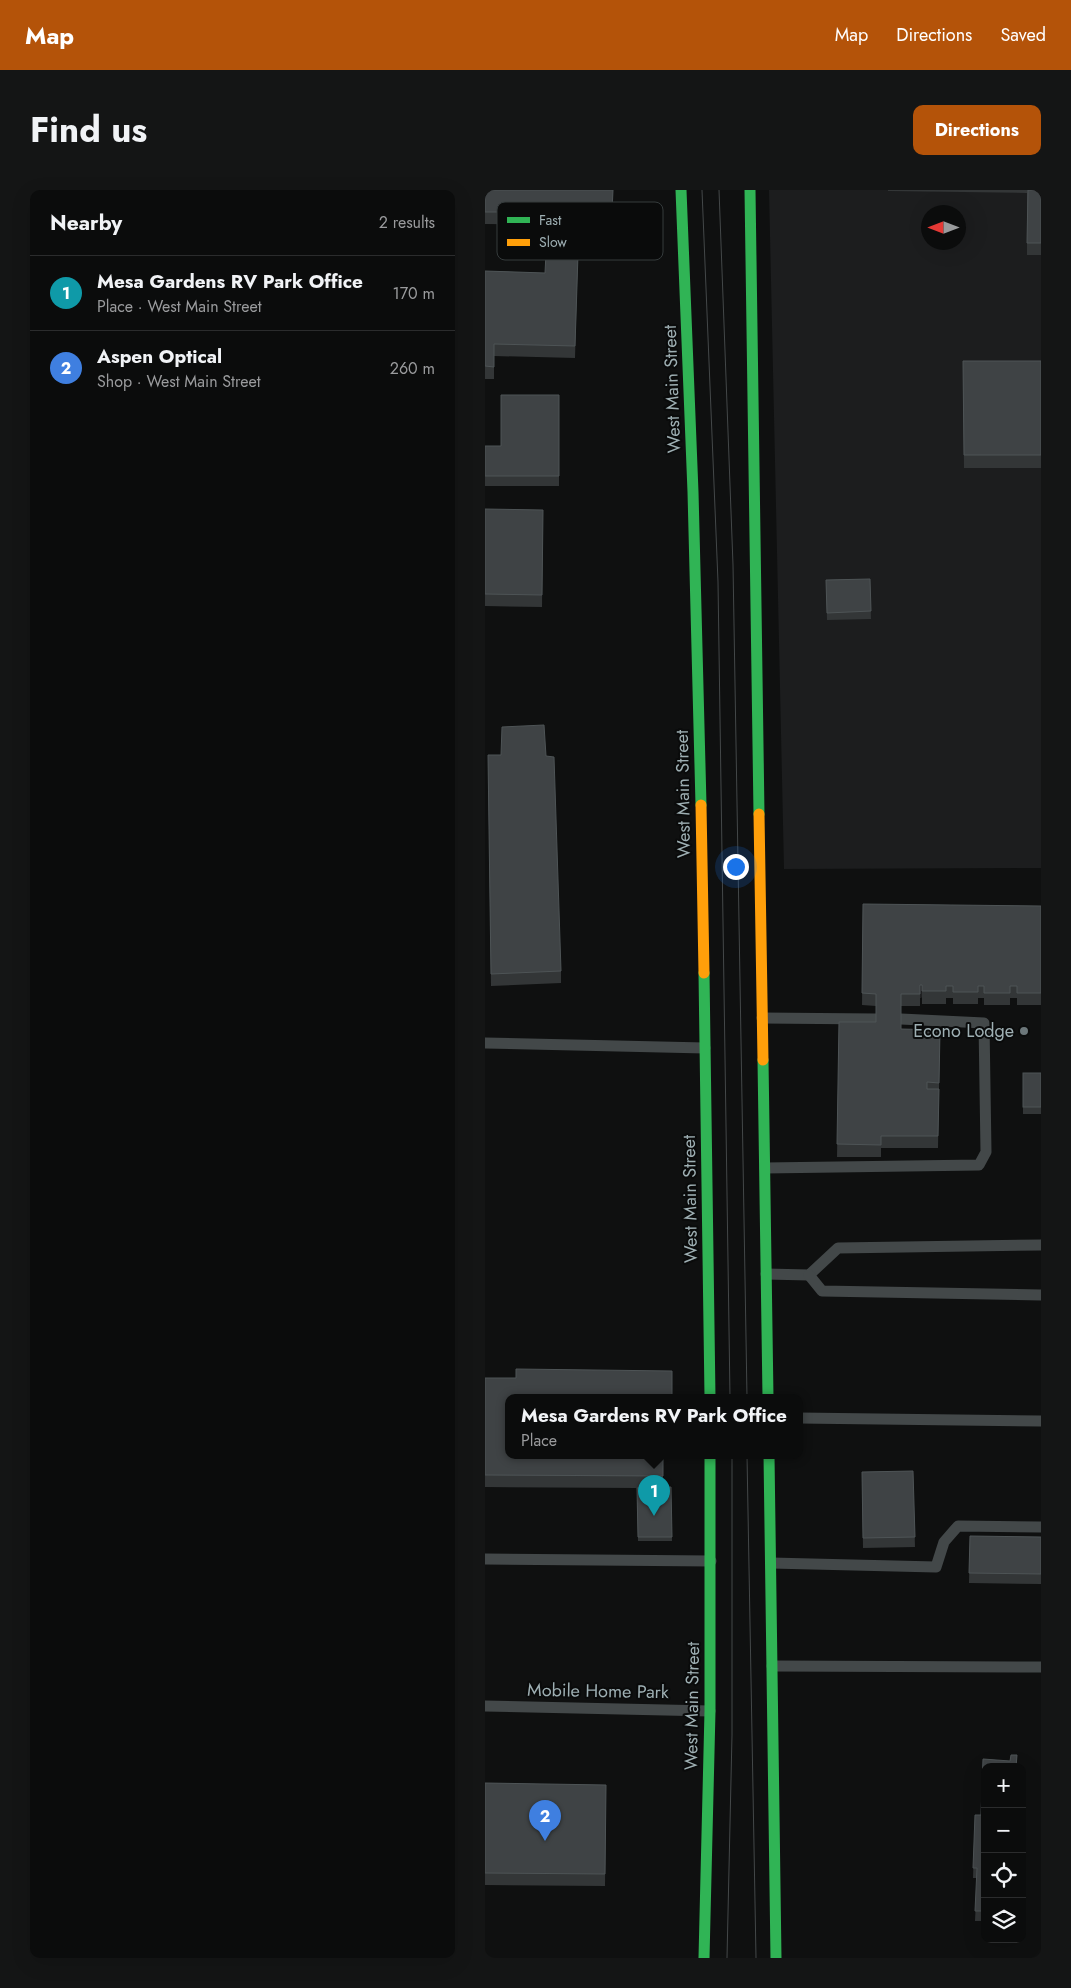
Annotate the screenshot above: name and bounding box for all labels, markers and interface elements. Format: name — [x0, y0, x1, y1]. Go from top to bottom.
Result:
text: Map — [25, 18, 74, 53]
text: Map — [835, 22, 868, 48]
text: Directions — [896, 22, 972, 48]
text: Saved — [1000, 22, 1046, 48]
text: Find us — [30, 105, 147, 155]
button: Directions — [913, 105, 1041, 155]
legend — [497, 202, 663, 260]
north arrow — [921, 205, 966, 250]
text: Nearby — [50, 208, 122, 238]
text: Fast — [539, 210, 562, 230]
text: 2 results — [379, 211, 435, 234]
text: Slow — [539, 232, 567, 252]
text: Mesa Gardens RV Park Office — [97, 268, 363, 295]
text: 1 — [62, 282, 70, 305]
text: 170 m — [393, 282, 435, 305]
text: Place · West Main Street — [97, 295, 262, 318]
street label: West Main Street — [657, 324, 687, 454]
text: Aspen Optical — [97, 343, 222, 370]
text: 2 — [61, 357, 71, 380]
text: 260 m — [390, 357, 435, 380]
text: Shop · West Main Street — [97, 370, 261, 393]
street label: West Main Street — [669, 729, 697, 858]
your location — [723, 854, 749, 880]
place label: Econo Lodge — [913, 1018, 1014, 1044]
marker: Econo Lodge — [1018, 1025, 1030, 1037]
street label: West Main Street — [676, 1134, 704, 1263]
popup — [505, 1394, 803, 1459]
text: Mesa Gardens RV Park Office — [521, 1402, 787, 1429]
text: Place — [521, 1429, 557, 1452]
pin: 1 — [638, 1475, 670, 1516]
street label: West Main Street — [678, 1641, 706, 1770]
street label: Mobile Home Park — [527, 1677, 669, 1705]
map controls — [981, 1763, 1026, 1943]
button: + — [981, 1763, 1026, 1808]
pin: 2 — [529, 1800, 561, 1841]
button: − — [981, 1808, 1026, 1853]
button: locate — [981, 1853, 1026, 1898]
button: layers — [981, 1898, 1026, 1943]

